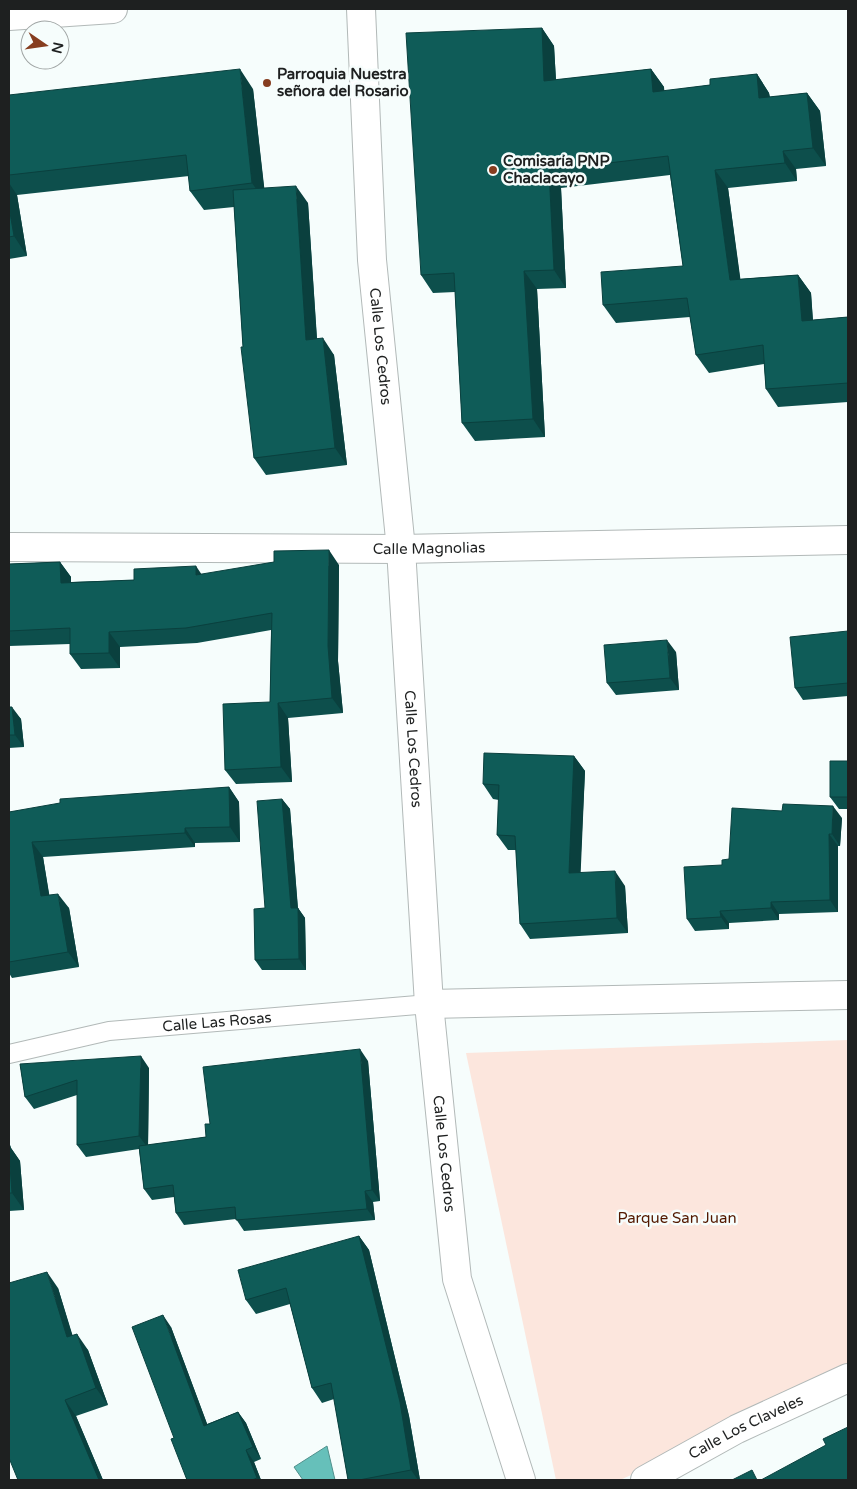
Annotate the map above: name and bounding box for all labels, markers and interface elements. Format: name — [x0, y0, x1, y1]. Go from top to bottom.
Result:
north arrow — [20, 20, 70, 70]
text: N — [48, 40, 67, 55]
place label: Parroquia Nuestra señora del Rosario — [277, 65, 409, 100]
marker: Parroquia Nuestra señora del Rosario — [261, 77, 273, 89]
place label: Comisaría PNP Chaclacayo — [503, 152, 609, 188]
marker: Comisaría PNP Chaclacayo — [487, 164, 499, 176]
street label: Calle Los Cedros — [366, 287, 395, 406]
street label: Calle Magnolias — [373, 538, 485, 558]
street label: Calle Los Cedros — [401, 690, 426, 808]
street label: Calle Las Rosas — [162, 1008, 272, 1035]
street label: Calle Los Cedros — [429, 1094, 459, 1213]
park label: Parque San Juan — [617, 1209, 737, 1227]
street label: Calle Los Claveles — [685, 1391, 806, 1463]

